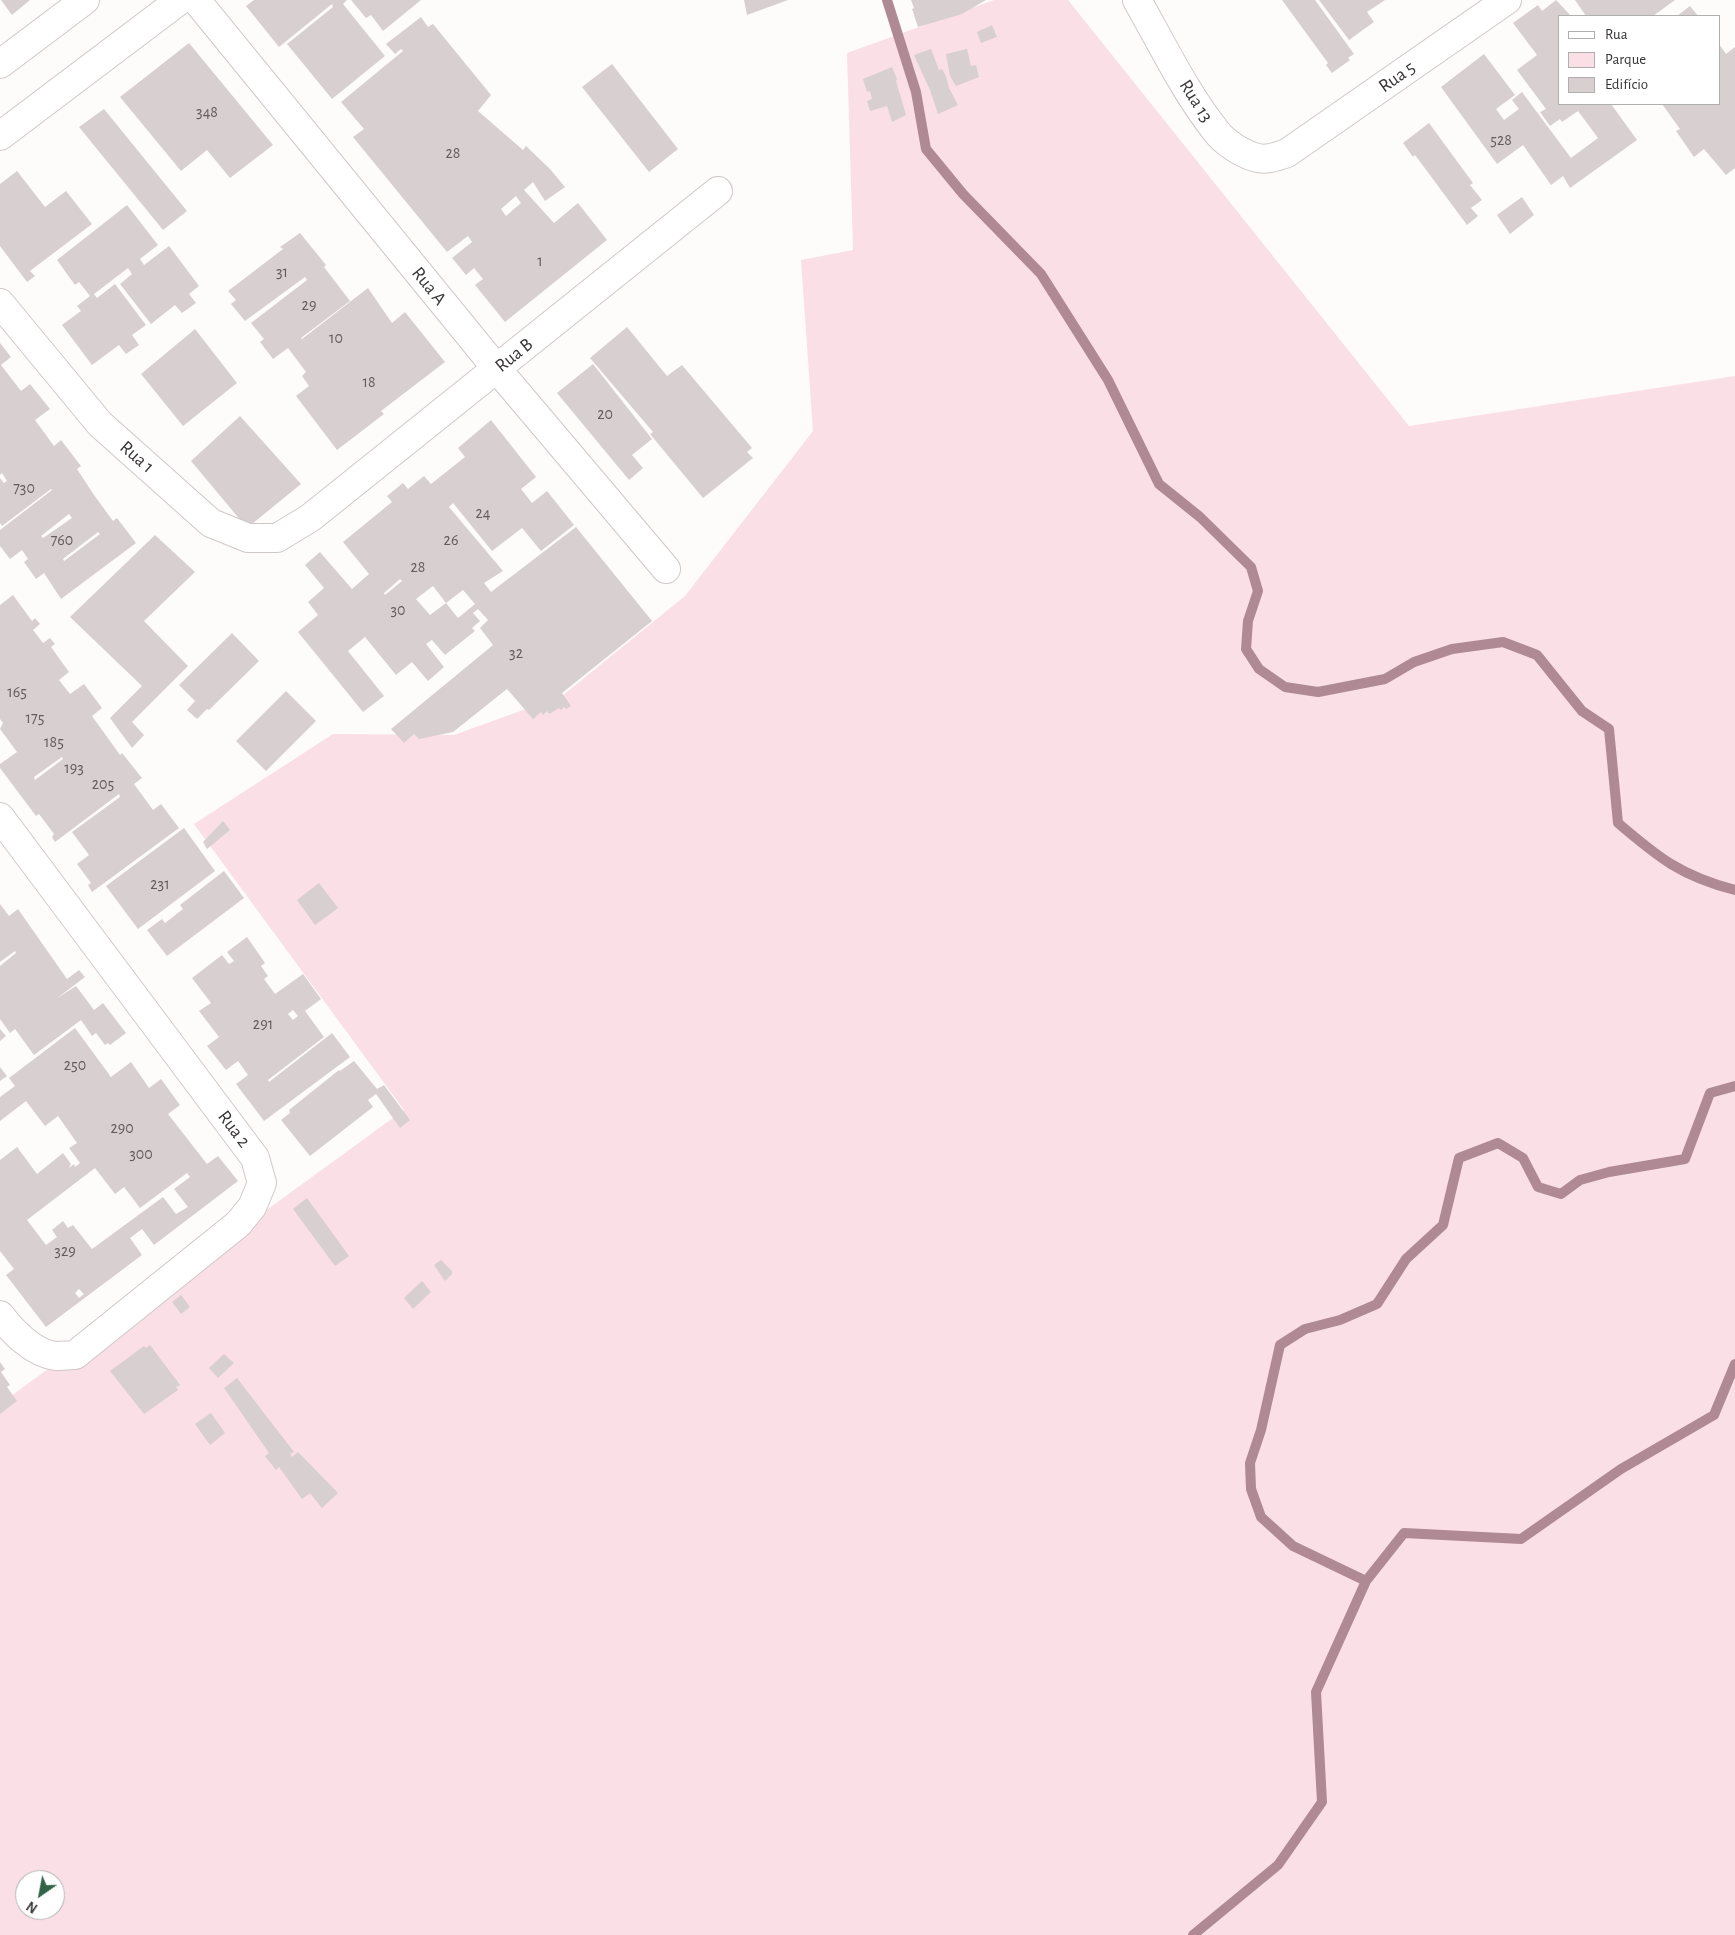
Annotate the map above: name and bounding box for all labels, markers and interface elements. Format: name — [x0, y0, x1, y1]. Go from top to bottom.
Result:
legend — [1558, 15, 1720, 105]
text: Rua — [1605, 27, 1628, 42]
text: Parque — [1605, 52, 1646, 67]
street label: Rua 5 — [1374, 56, 1420, 98]
street label: Rua 13 — [1174, 75, 1218, 127]
text: Edifício — [1605, 77, 1648, 92]
house number: 348 — [196, 102, 218, 122]
house number: 528 — [1490, 130, 1512, 150]
house number: 28 — [446, 143, 460, 163]
house number: 1 — [537, 251, 543, 271]
house number: 31 — [276, 262, 288, 282]
street label: Rua A — [407, 262, 451, 310]
house number: 29 — [302, 295, 316, 315]
house number: 10 — [329, 328, 343, 348]
street label: Rua B — [491, 333, 537, 377]
house number: 18 — [362, 372, 376, 392]
house number: 20 — [597, 404, 613, 424]
street label: Rua 1 — [115, 436, 159, 478]
house number: 730 — [13, 478, 35, 498]
house number: 24 — [476, 503, 490, 523]
house number: 760 — [51, 530, 73, 550]
house number: 26 — [444, 530, 458, 550]
house number: 28 — [411, 557, 425, 577]
house number: 30 — [390, 600, 406, 620]
house number: 32 — [509, 643, 523, 663]
house number: 165 — [7, 682, 27, 702]
house number: 175 — [26, 708, 44, 728]
house number: 185 — [44, 732, 64, 752]
house number: 193 — [64, 758, 84, 778]
house number: 205 — [92, 774, 114, 794]
house number: 231 — [150, 874, 170, 894]
house number: 291 — [253, 1014, 273, 1034]
house number: 250 — [64, 1055, 86, 1075]
street label: Rua 2 — [213, 1106, 255, 1152]
house number: 290 — [110, 1118, 134, 1138]
house number: 300 — [129, 1144, 153, 1164]
house number: 329 — [54, 1241, 76, 1261]
north arrow — [15, 1870, 65, 1920]
text: N — [24, 1898, 40, 1915]

